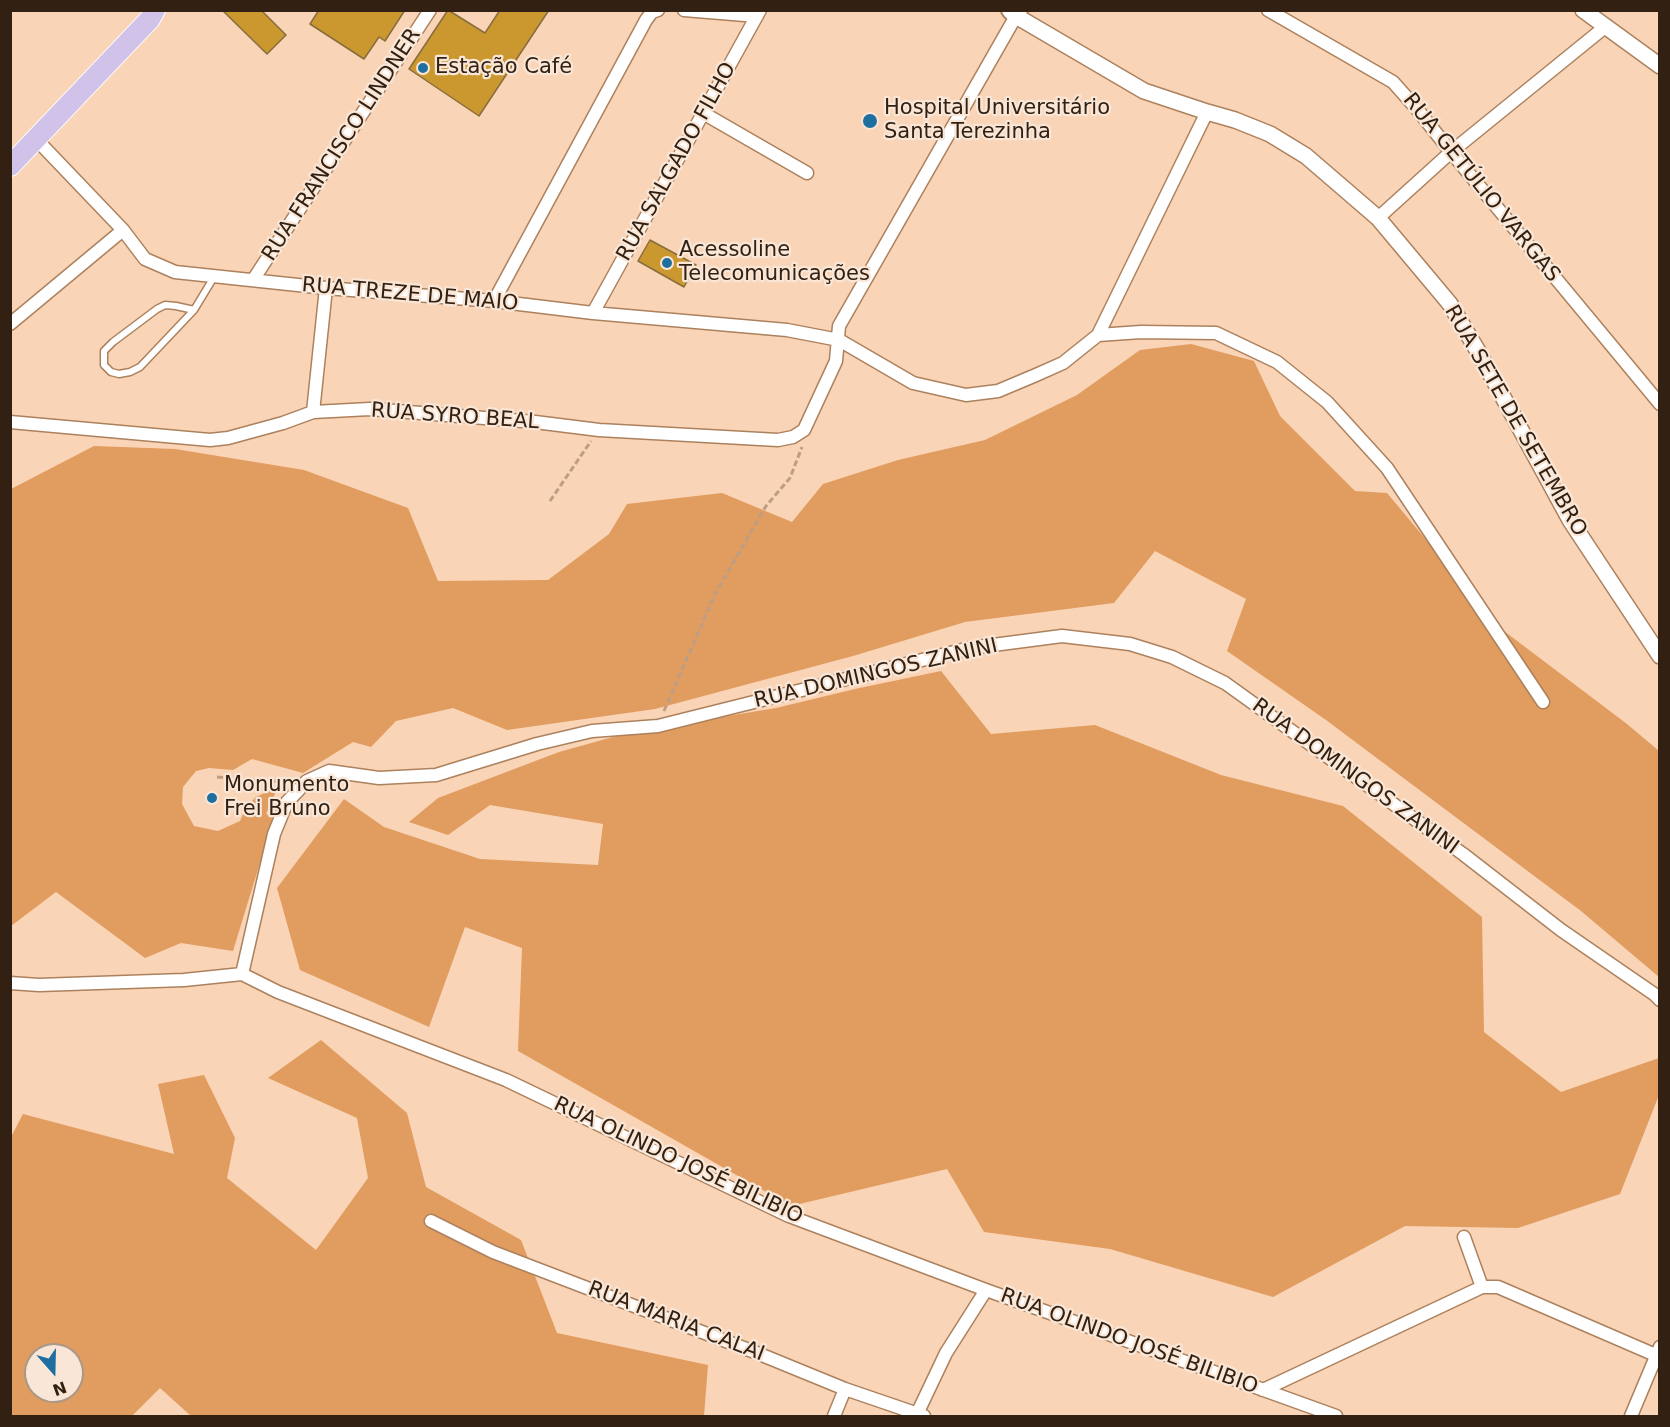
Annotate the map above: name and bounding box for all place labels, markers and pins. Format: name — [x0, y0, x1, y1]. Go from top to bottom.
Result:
place label: Estação Café — [435, 55, 572, 81]
marker: Estação Café — [416, 61, 430, 75]
place label: Hospital Universitário Santa Terezinha — [884, 96, 1110, 146]
marker: Hospital Universitário Santa Terezinha — [861, 112, 879, 130]
place label: Acessoline Telecomunicações — [679, 238, 870, 288]
marker: Acessoline Telecomunicações — [660, 256, 674, 270]
place label: Monumento Frei Bruno — [224, 773, 349, 823]
marker: Monumento Frei Bruno — [205, 791, 219, 805]

